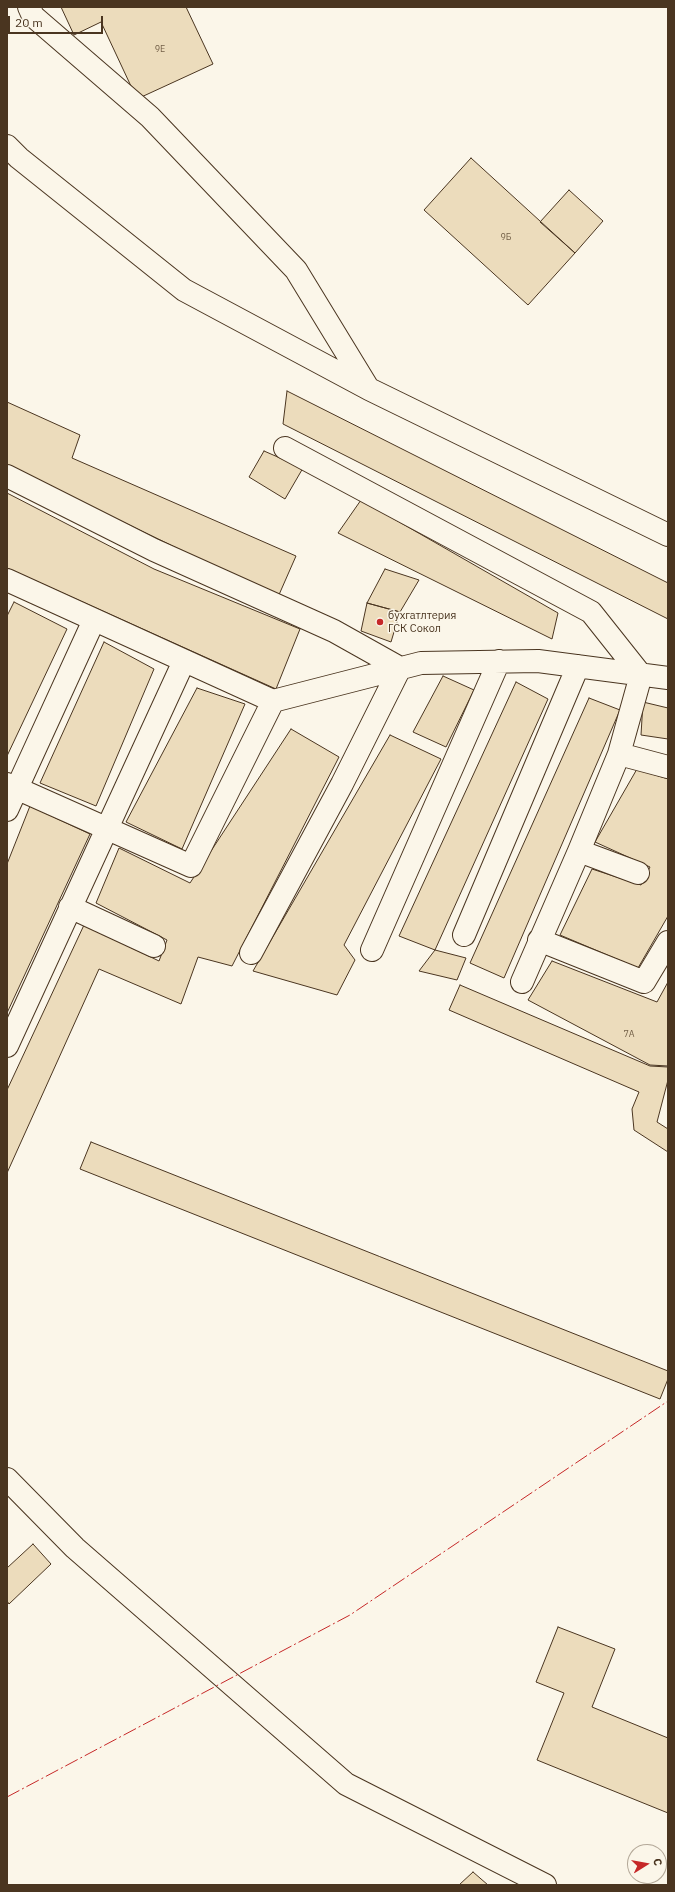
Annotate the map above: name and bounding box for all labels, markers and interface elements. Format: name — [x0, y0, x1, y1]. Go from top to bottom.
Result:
scale bar — [10, 8, 105, 34]
text: 20 m — [15, 15, 43, 30]
house number: 9Е — [155, 44, 165, 54]
house number: 9Б — [500, 232, 512, 242]
place label: бухгатлтерия ГСК Сокол — [388, 609, 456, 635]
marker: бухгатлтерия ГСК Сокол — [375, 617, 385, 627]
house number: 7А — [623, 1029, 635, 1039]
north arrow — [627, 1844, 667, 1884]
text: С — [650, 1857, 665, 1867]

